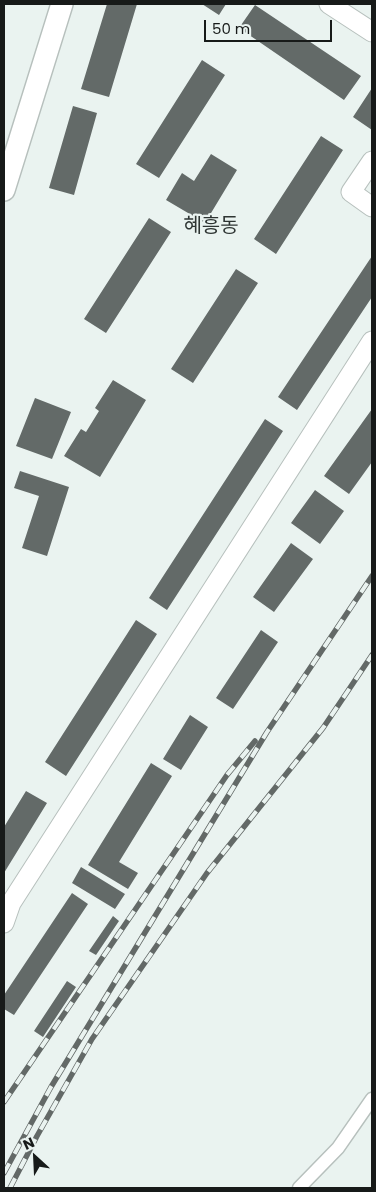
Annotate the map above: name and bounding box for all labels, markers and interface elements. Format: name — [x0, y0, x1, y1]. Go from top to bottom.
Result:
scale bar — [206, 10, 334, 42]
text: 50 m — [212, 18, 250, 39]
district label: 혜흥동 — [183, 215, 239, 239]
north arrow — [10, 1132, 60, 1182]
text: N — [20, 1132, 38, 1155]

